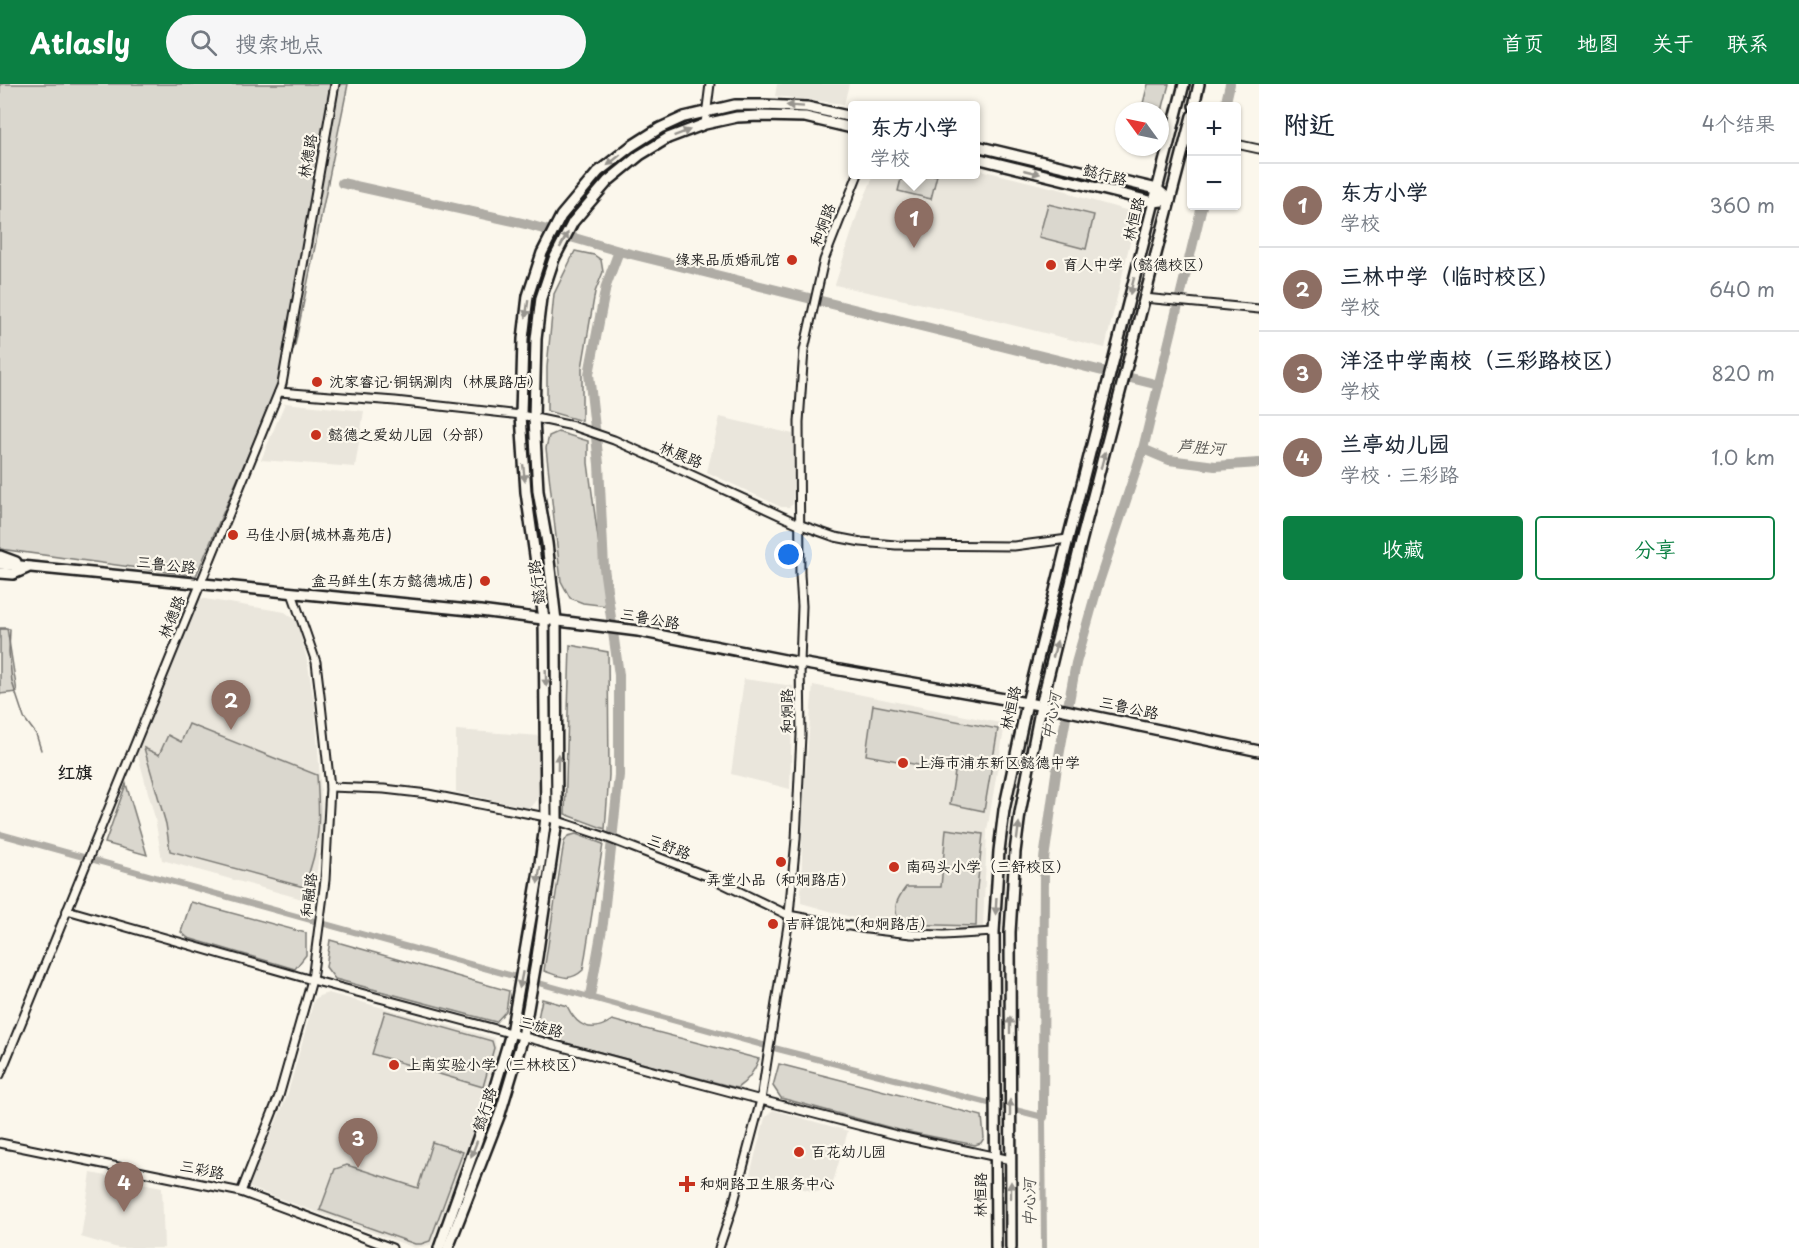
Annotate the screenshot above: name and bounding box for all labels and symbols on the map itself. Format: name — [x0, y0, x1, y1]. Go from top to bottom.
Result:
one-way arrow — [786, 101, 805, 111]
north arrow — [1115, 102, 1169, 156]
one-way arrow — [673, 127, 691, 137]
street label: 林德路 — [291, 132, 322, 180]
one-way arrow — [606, 153, 622, 166]
street label: 懿行路 — [1081, 157, 1130, 190]
one-way arrow — [1023, 168, 1042, 178]
street label: 林恒路 — [1116, 194, 1149, 243]
pin: 1 — [894, 198, 934, 248]
street label: 和炯路 — [803, 199, 840, 250]
one-way arrow — [559, 231, 569, 248]
place label: 缘来品质婚礼馆 — [675, 247, 780, 270]
place label: 育人中学（懿德校区） — [1063, 252, 1213, 275]
marker: 缘来品质婚礼馆 — [785, 253, 799, 267]
marker: 育人中学（懿德校区） — [1044, 258, 1058, 272]
one-way arrow — [1127, 277, 1137, 296]
one-way arrow — [522, 300, 531, 319]
place label: 沈家睿记·铜锅涮肉（林展路店） — [329, 369, 543, 392]
marker: 沈家睿记·铜锅涮肉（林展路店） — [310, 375, 324, 389]
place label: 懿德之爱幼儿园（分部） — [328, 422, 493, 445]
marker: 懿德之爱幼儿园（分部） — [309, 428, 323, 442]
water label: 芦胜河 — [1176, 432, 1229, 460]
street label: 林展路 — [656, 434, 707, 473]
one-way arrow — [1098, 451, 1108, 469]
one-way arrow — [519, 464, 529, 483]
place label: 马佳小厨(城林嘉苑店) — [245, 522, 392, 545]
marker: 马佳小厨(城林嘉苑店) — [226, 528, 240, 542]
your location — [774, 540, 803, 569]
street label: 三鲁公路 — [135, 549, 197, 578]
street label: 懿行路 — [521, 558, 550, 606]
place label: 盒马鲜生(东方懿德城店) — [311, 568, 473, 591]
marker: 盒马鲜生(东方懿德城店) — [478, 574, 492, 588]
street label: 林德路 — [152, 591, 190, 642]
street label: 三鲁公路 — [619, 601, 682, 634]
one-way arrow — [1050, 640, 1060, 658]
one-way arrow — [541, 668, 550, 687]
pin: 2 — [212, 680, 250, 730]
street label: 林恒路 — [993, 683, 1026, 732]
water label: 中心河 — [1034, 687, 1067, 742]
street label: 和炯路 — [774, 688, 797, 734]
street label: 三鲁公路 — [1098, 689, 1161, 724]
place label: 上海市浦东新区懿德中学 — [915, 750, 1080, 773]
one-way arrow — [553, 753, 563, 772]
marker: 上海市浦东新区懿德中学 — [896, 756, 910, 770]
district label: 红旗 — [57, 758, 93, 785]
one-way arrow — [1013, 821, 1022, 840]
street label: 三舒路 — [644, 827, 695, 864]
place label: 南码头小学（三舒校区） — [906, 854, 1071, 877]
marker: 弄堂小品（和炯路店） — [774, 855, 788, 869]
marker: 南码头小学（三舒校区） — [887, 860, 901, 874]
one-way arrow — [534, 866, 543, 885]
place label: 弄堂小品（和炯路店） — [706, 867, 856, 890]
street label: 和融路 — [293, 871, 322, 919]
one-way arrow — [991, 896, 1000, 915]
place label: 吉祥馄饨（和炯路店） — [785, 911, 935, 934]
marker: 吉祥馄饨（和炯路店） — [766, 917, 780, 931]
one-way arrow — [516, 971, 525, 990]
street label: 三旋路 — [517, 1009, 566, 1042]
one-way arrow — [1005, 1016, 1015, 1035]
place label: 上南实验小学（三林校区） — [406, 1052, 586, 1075]
marker: 上南实验小学（三林校区） — [387, 1058, 401, 1072]
street label: 懿行路 — [466, 1084, 501, 1133]
one-way arrow — [1005, 1098, 1015, 1117]
pin: 3 — [338, 1118, 378, 1168]
place label: 百花幼儿园 — [811, 1139, 886, 1162]
one-way arrow — [469, 1140, 478, 1158]
marker: 百花幼儿园 — [792, 1145, 806, 1159]
street label: 三彩路 — [178, 1153, 227, 1184]
pin: 4 — [104, 1162, 144, 1212]
place label: 和炯路卫生服务中心 — [700, 1171, 835, 1194]
street label: 林恒路 — [968, 1172, 991, 1218]
marker: 和炯路卫生服务中心 — [678, 1175, 696, 1193]
water label: 中心河 — [1016, 1176, 1040, 1227]
one-way arrow — [1006, 1180, 1016, 1199]

